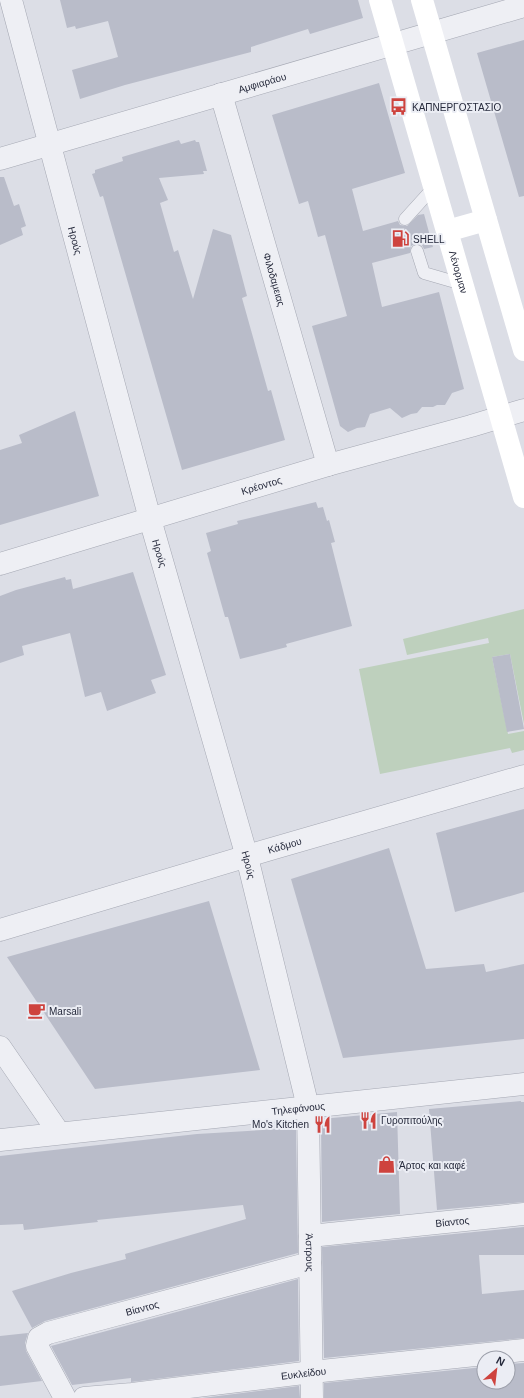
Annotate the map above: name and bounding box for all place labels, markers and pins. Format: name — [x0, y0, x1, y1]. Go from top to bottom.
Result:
bus stop icon: ΚΑΠΝΕΡΓΟΣΤΑΣΙΟ — [389, 97, 409, 117]
place label: ΚΑΠΝΕΡΓΟΣΤΑΣΙΟ — [412, 102, 502, 113]
fuel station icon: SHELL — [390, 229, 410, 249]
place label: SHELL — [413, 234, 445, 245]
cafe icon: Marsali — [26, 1001, 46, 1021]
place label: Marsali — [49, 1006, 81, 1017]
restaurant icon: Γυροπιτούλης — [358, 1110, 378, 1130]
restaurant icon: Mo's Kitchen — [312, 1114, 332, 1134]
place label: Γυροπιτούλης — [381, 1115, 443, 1126]
place label: Mo's Kitchen — [252, 1119, 309, 1130]
shop icon: Άρτος και καφέ — [376, 1155, 396, 1175]
place label: Άρτος και καφέ — [399, 1160, 466, 1171]

